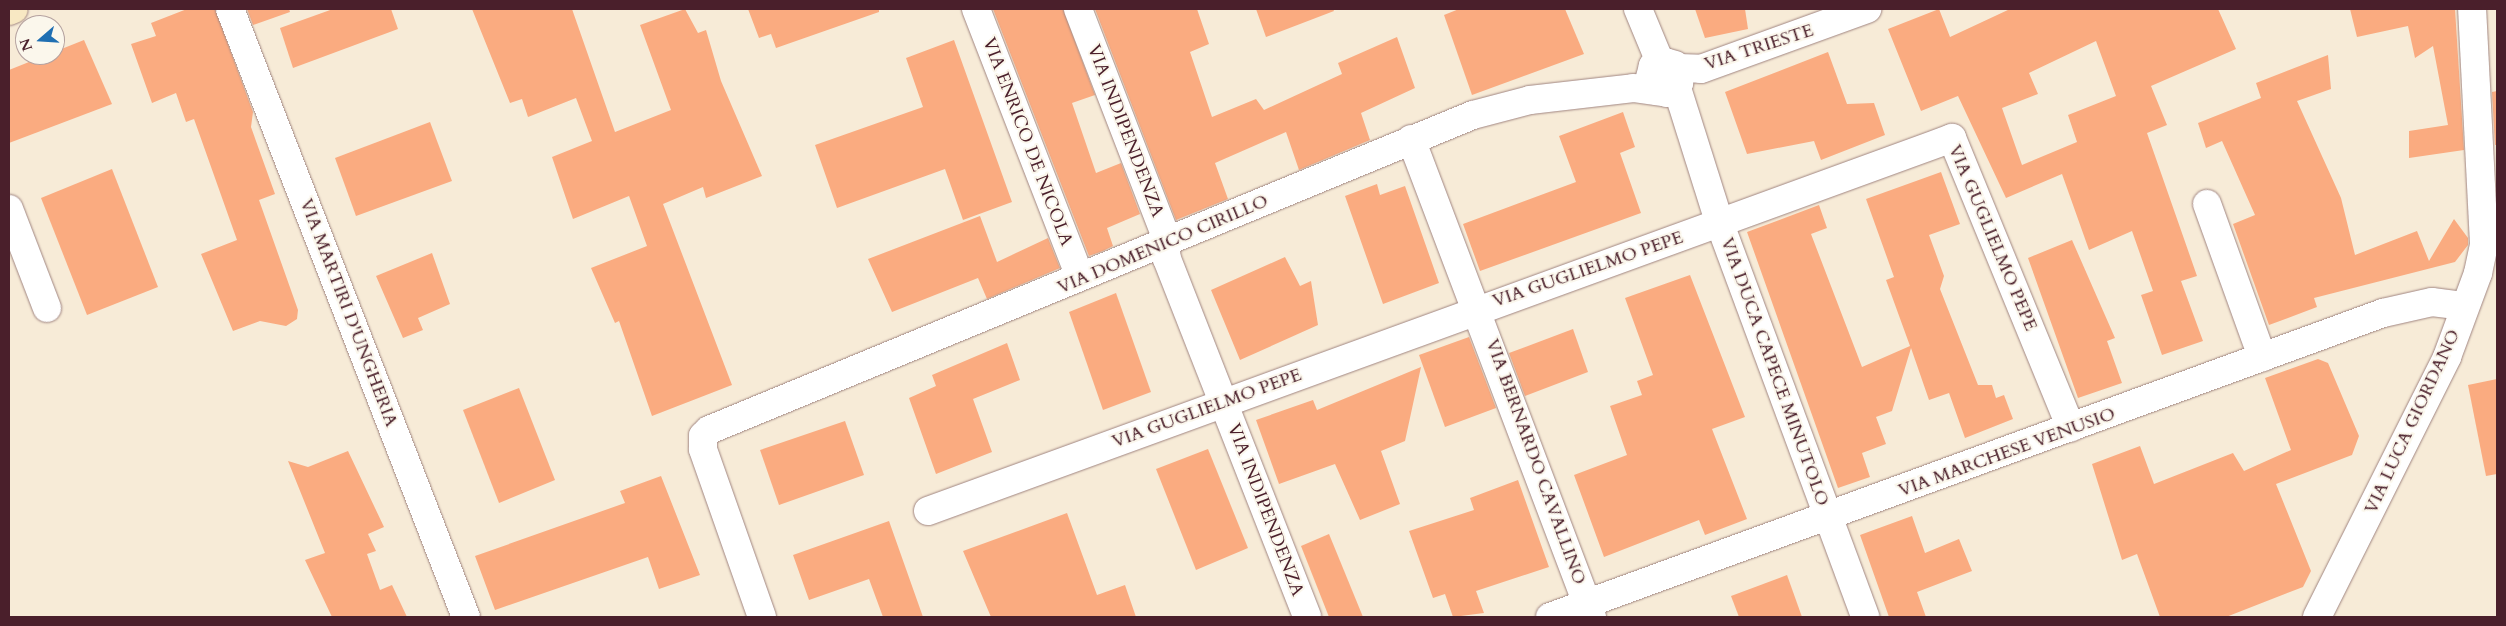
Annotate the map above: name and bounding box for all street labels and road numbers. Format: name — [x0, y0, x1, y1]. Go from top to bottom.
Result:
street label: VIA TRIESTE — [1702, 20, 1816, 76]
street label: VIA ENRICO DE NICOLA — [977, 35, 1077, 249]
street label: VIA INDIPENDENZA — [1082, 42, 1168, 220]
street label: VIA GUGLIELMO PEPE — [1943, 142, 2041, 334]
street label: VIA DOMENICO CIRILLO — [1054, 191, 1272, 299]
street label: VIA MARTIRI D'UNGHERIA — [294, 196, 402, 430]
street label: VIA GUGLIELMO PEPE — [1490, 227, 1686, 313]
street label: VIA DUCA CAPECE MINUTOLO — [1715, 235, 1833, 509]
street label: VIA LUCA GIORDANO — [2361, 326, 2465, 518]
street label: VIA BERNARDO CAVALLINO — [1480, 336, 1590, 588]
street label: VIA GUGLIELMO PEPE — [1109, 365, 1305, 453]
street label: VIA MARCHESE VENUSIO — [1896, 404, 2118, 502]
street label: VIA INDIPENDENZA — [1222, 421, 1308, 599]

